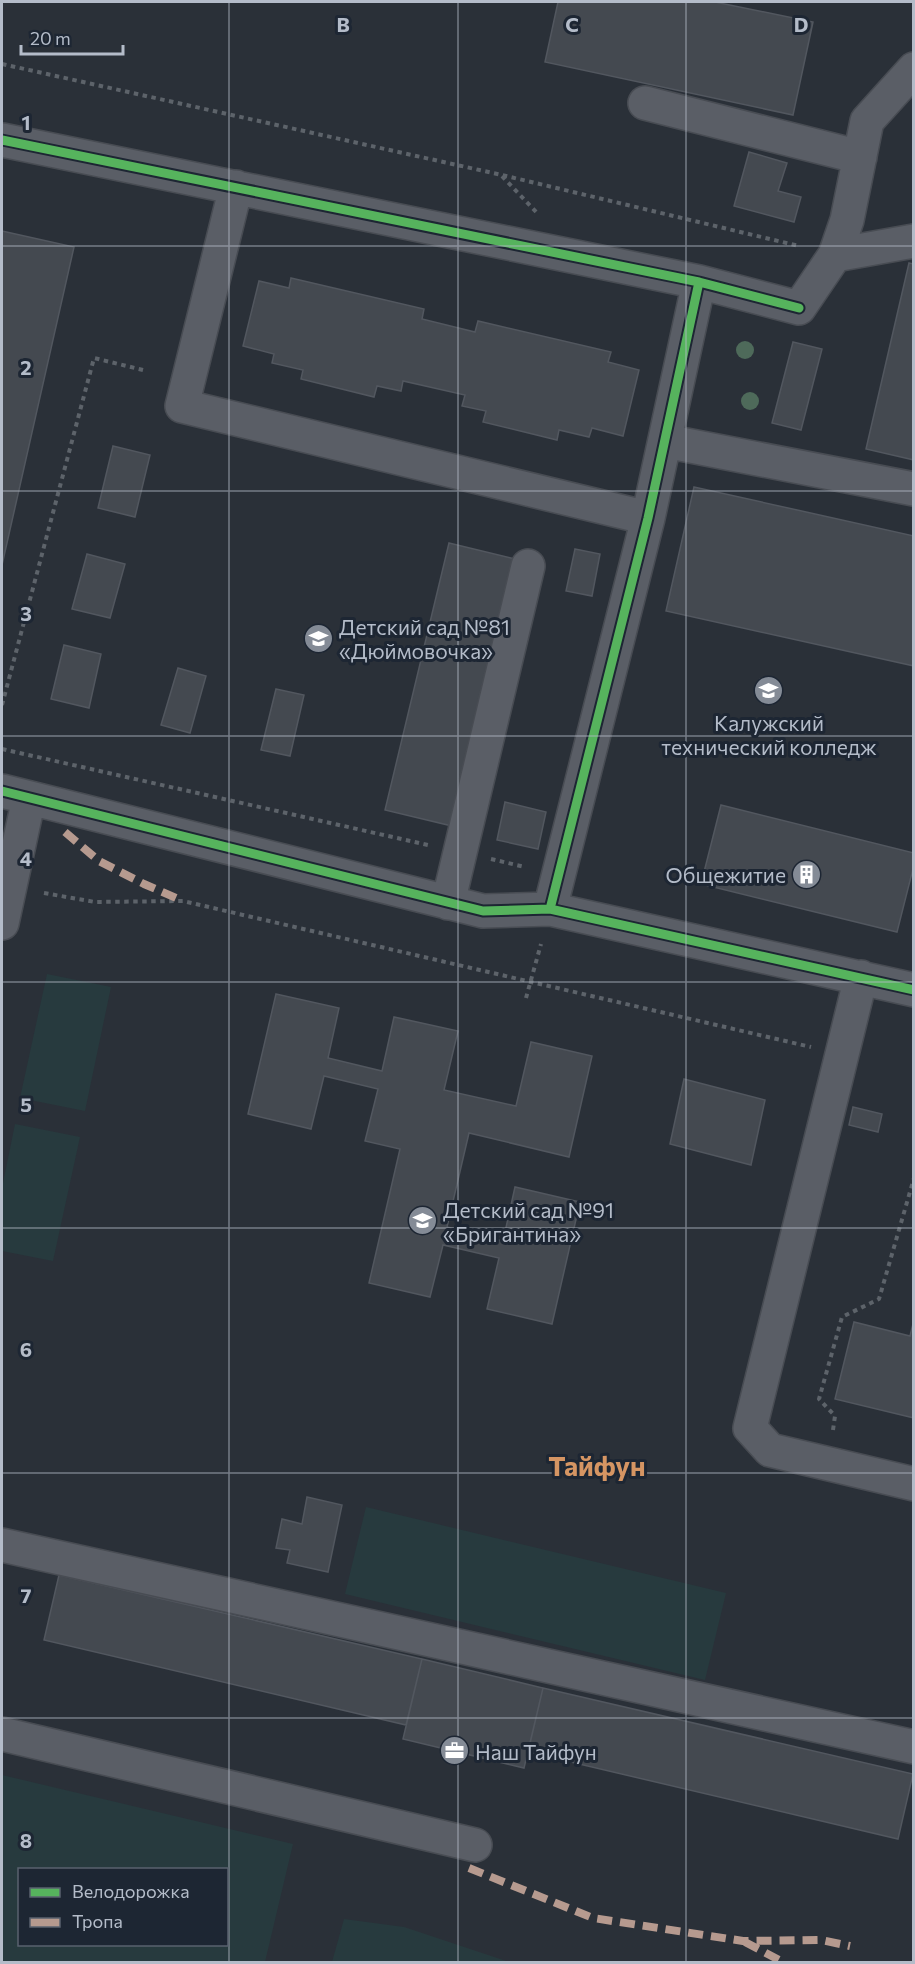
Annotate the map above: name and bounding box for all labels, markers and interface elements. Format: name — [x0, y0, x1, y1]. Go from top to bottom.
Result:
text: B — [336, 12, 350, 36]
text: C — [565, 12, 579, 36]
text: D — [794, 12, 808, 36]
scale bar — [21, 18, 123, 56]
text: 20 m — [30, 27, 71, 49]
text: 1 — [21, 110, 31, 134]
text: 2 — [20, 355, 32, 379]
text: 3 — [20, 601, 32, 625]
place label: Детский сад №81 «Дюймовочка» — [339, 614, 510, 663]
school or university icon: Детский сад №81 «Дюймовочка» — [302, 622, 334, 654]
school or university icon: Калужский технический колледж — [753, 675, 785, 707]
place label: Калужский технический колледж — [661, 710, 877, 759]
text: 4 — [20, 846, 32, 870]
building icon: Общежитие — [791, 858, 823, 890]
place label: Общежитие — [666, 862, 786, 887]
text: 5 — [20, 1092, 32, 1116]
place label: Детский сад №91 «Бригантина» — [443, 1197, 614, 1246]
school or university icon: Детский сад №91 «Бригантина» — [406, 1205, 438, 1237]
text: 6 — [20, 1337, 32, 1361]
district label: Тайфун — [548, 1449, 646, 1482]
text: 7 — [21, 1583, 32, 1607]
office icon: Наш Тайфун — [438, 1735, 470, 1767]
place label: Наш Тайфун — [475, 1739, 597, 1764]
text: 8 — [20, 1828, 32, 1852]
legend — [18, 1868, 228, 1946]
text: Велодорожка — [72, 1880, 190, 1902]
text: Тропа — [72, 1910, 123, 1932]

